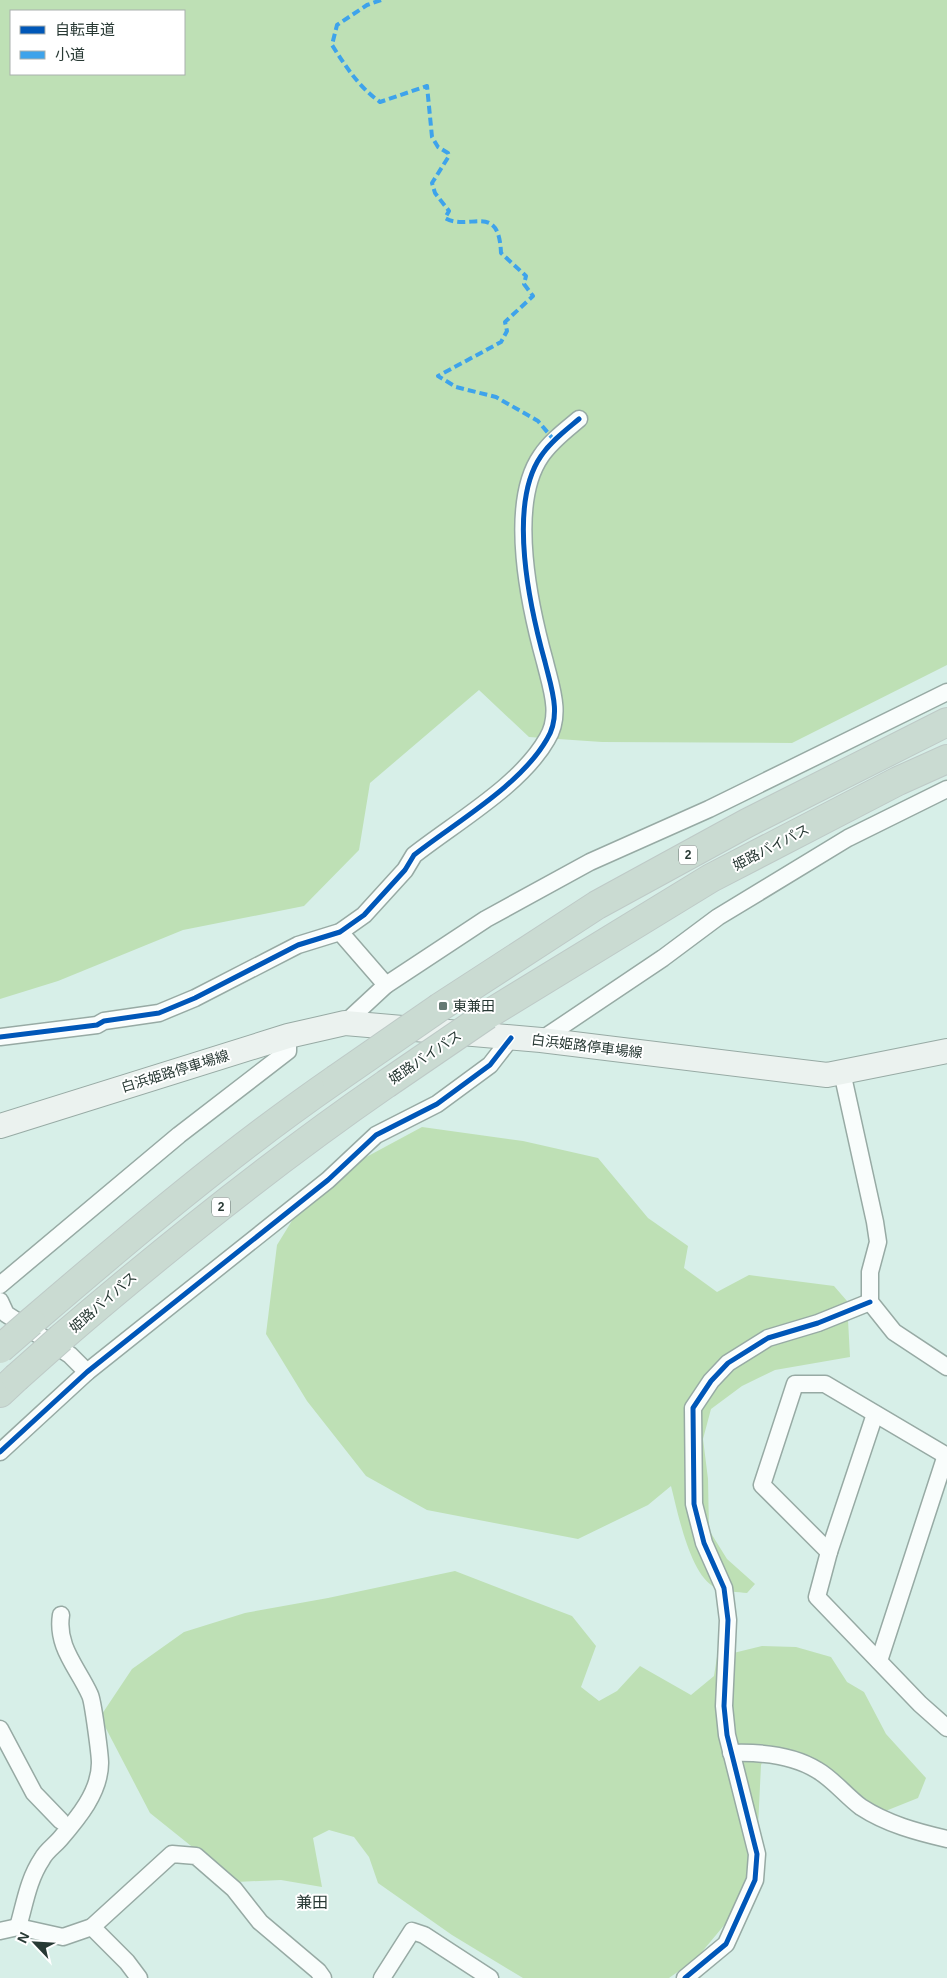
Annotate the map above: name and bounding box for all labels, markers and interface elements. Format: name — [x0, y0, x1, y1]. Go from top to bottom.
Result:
legend — [10, 10, 185, 75]
text: 自転車道 — [55, 21, 115, 38]
text: 小道 — [55, 46, 85, 63]
street label: 姫路バイパス — [730, 821, 812, 873]
road number: 2 — [679, 846, 697, 864]
place label: 東兼田 — [453, 998, 495, 1014]
marker: 東兼田 — [437, 1000, 449, 1012]
street label: 姫路バイパス — [386, 1027, 464, 1087]
street label: 白浜姫路停車場線 — [530, 1031, 644, 1061]
street label: 白浜姫路停車場線 — [119, 1047, 231, 1095]
road number: 2 — [212, 1198, 230, 1216]
street label: 姫路バイパス — [66, 1268, 140, 1336]
district label: 兼田 — [296, 1894, 328, 1911]
north arrow — [10, 1918, 60, 1968]
text: N — [14, 1930, 33, 1945]

